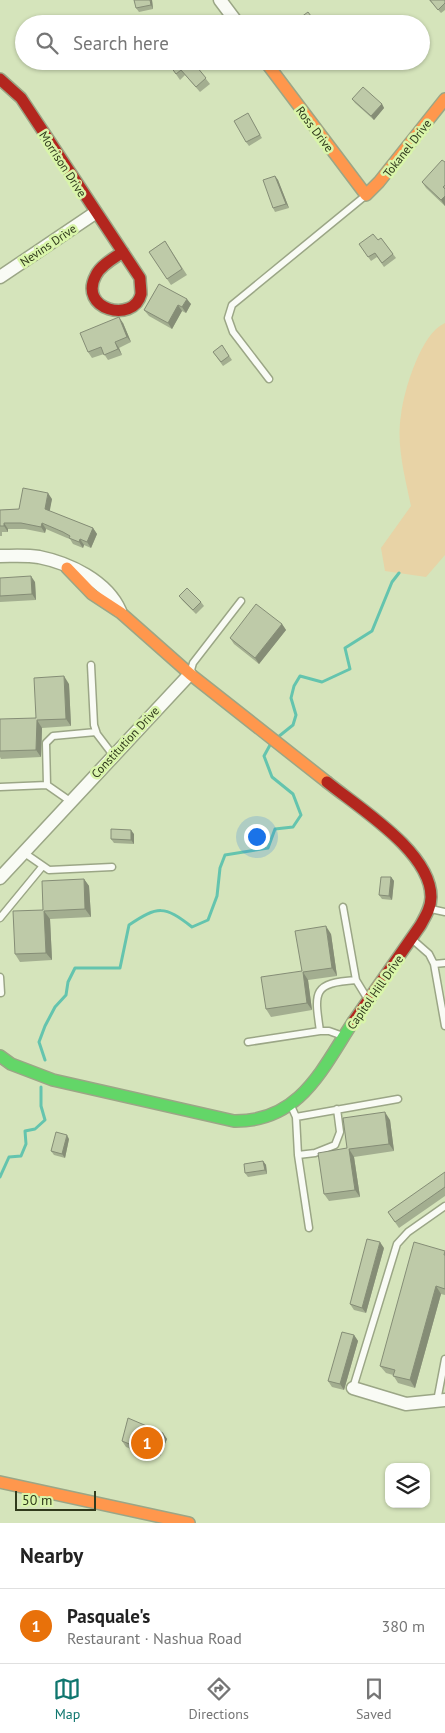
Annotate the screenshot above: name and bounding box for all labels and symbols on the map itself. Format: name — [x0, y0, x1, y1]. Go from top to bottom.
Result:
street label: Ross Drive — [293, 103, 337, 155]
street label: Tokanel Drive — [380, 116, 434, 180]
street label: Morrison Drive — [36, 128, 90, 200]
street label: Nevins Drive — [17, 221, 79, 269]
street label: Constitution Drive — [88, 703, 162, 781]
your location — [244, 824, 270, 850]
street label: Capitol Hill Drive — [344, 952, 406, 1032]
pin: 1 — [131, 1424, 163, 1462]
scale bar — [15, 1488, 96, 1511]

